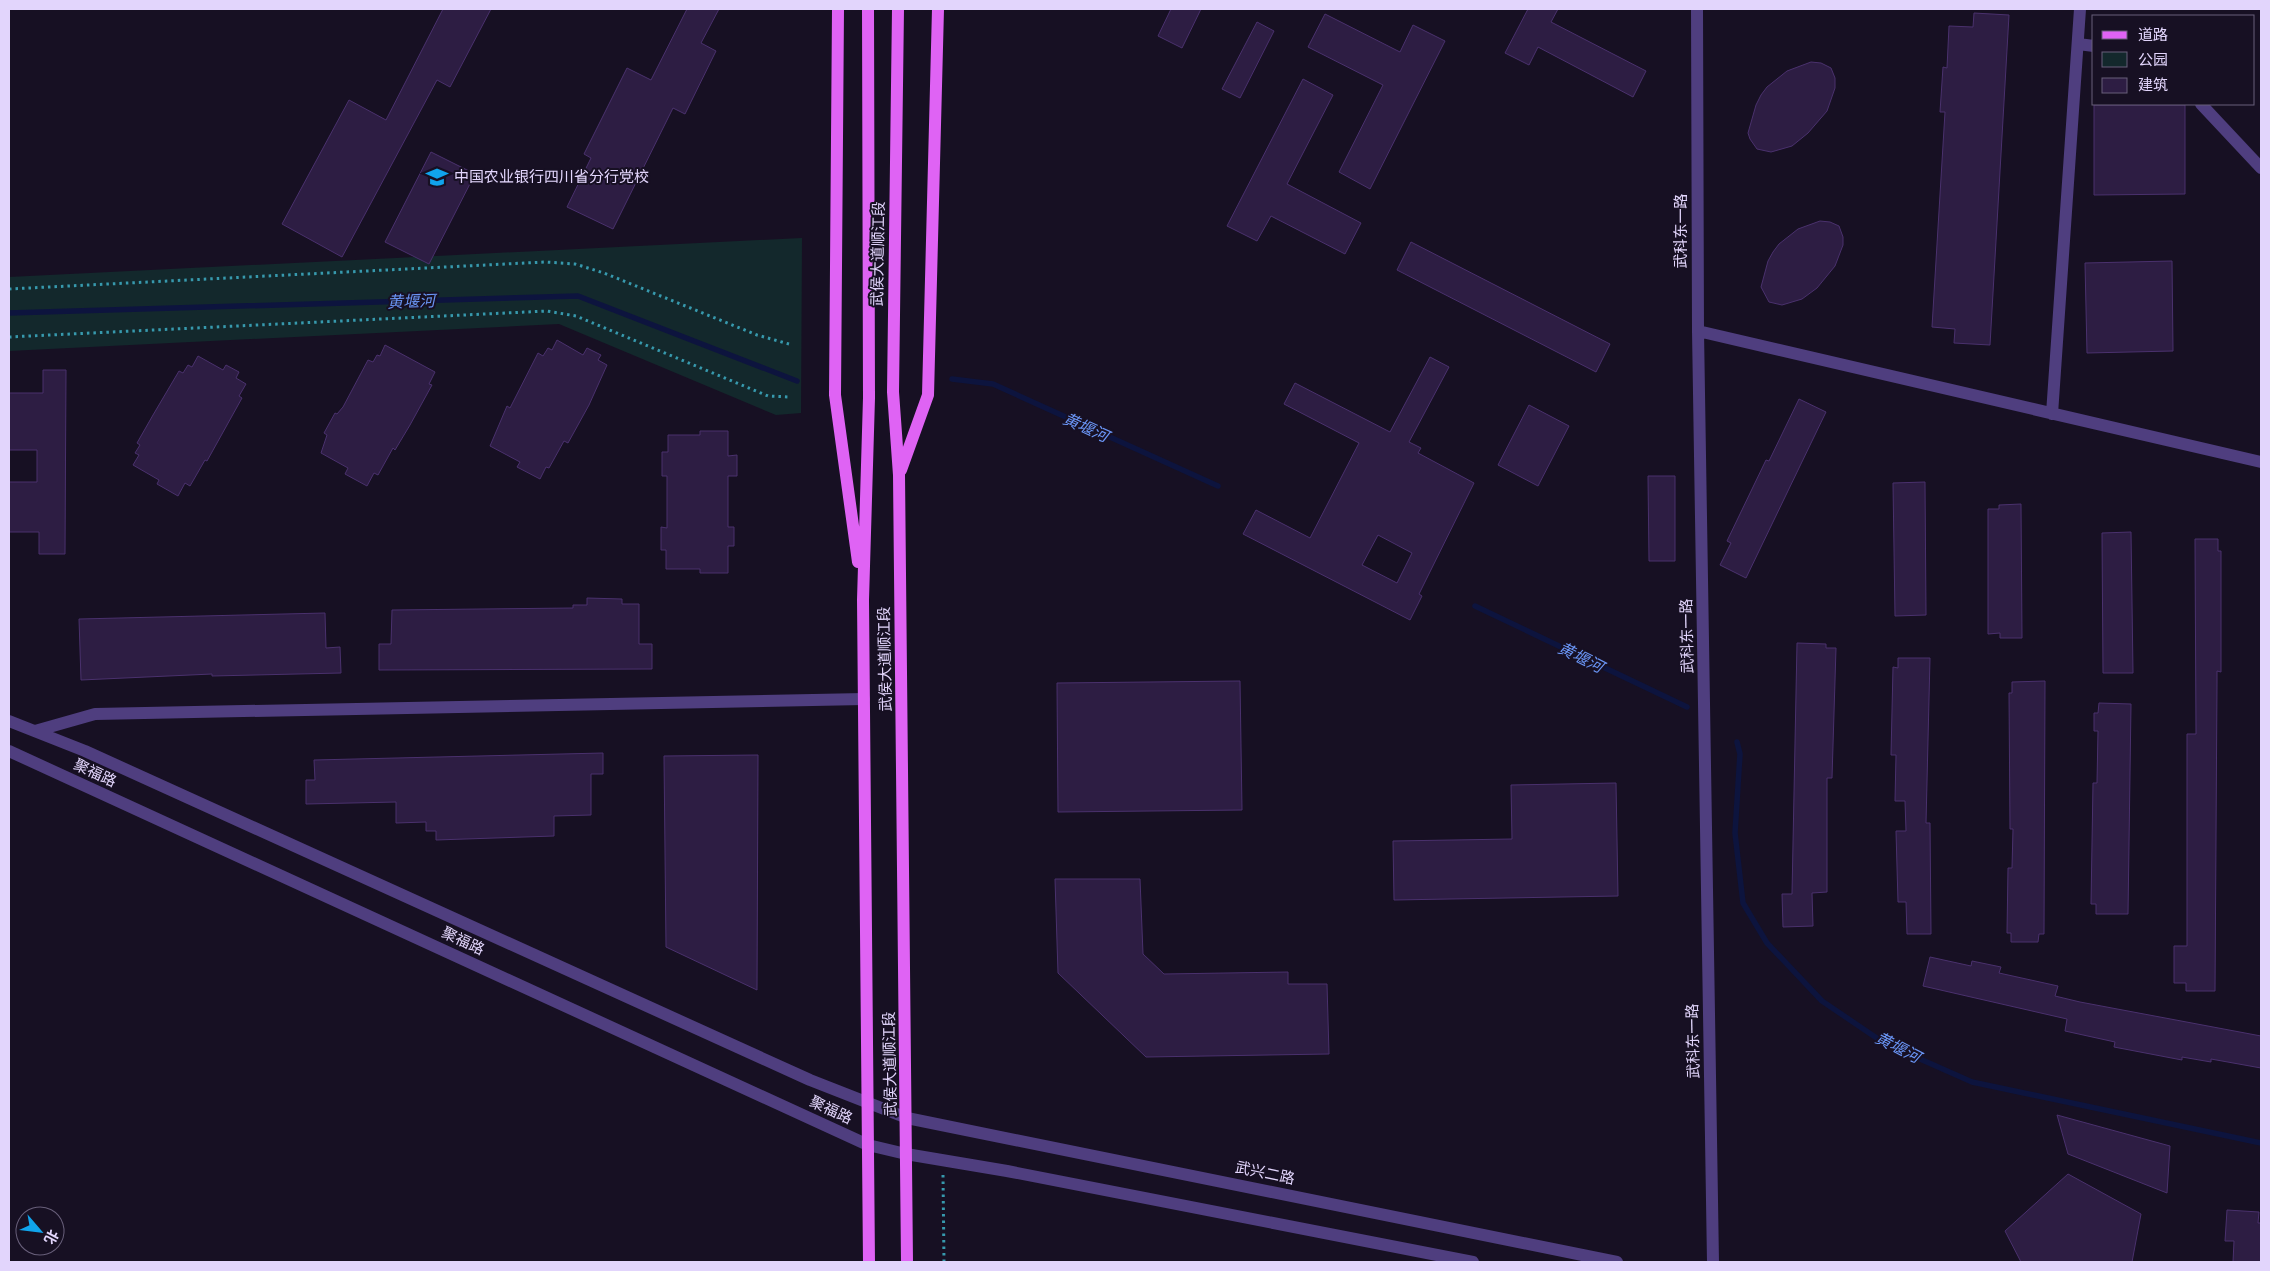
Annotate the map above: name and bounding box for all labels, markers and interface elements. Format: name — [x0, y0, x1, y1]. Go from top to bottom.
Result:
legend — [2092, 15, 2255, 105]
text: 道路 — [2138, 26, 2168, 43]
text: 公园 — [2138, 51, 2168, 68]
text: 建筑 — [2138, 76, 2168, 93]
school or university icon: 中国农业银行四川省分行党校 — [424, 164, 450, 190]
place label: 中国农业银行四川省分行党校 — [454, 168, 649, 185]
street label: 武科东一路 — [1672, 193, 1689, 269]
street label: 武侯大道顺江段 — [868, 201, 887, 307]
water label: 黄堰河 — [387, 292, 438, 311]
water label: 黄堰河 — [1060, 410, 1114, 446]
street label: 武科东一路 — [1677, 598, 1696, 674]
street label: 武侯大道顺江段 — [875, 606, 894, 712]
water label: 黄堰河 — [1555, 639, 1609, 677]
street label: 聚福路 — [71, 755, 119, 790]
street label: 聚福路 — [439, 923, 487, 958]
street label: 武科东一路 — [1683, 1003, 1702, 1079]
street label: 武侯大道顺江段 — [880, 1011, 899, 1117]
water label: 黄堰河 — [1873, 1029, 1926, 1067]
street label: 聚福路 — [807, 1092, 855, 1127]
street label: 武兴二路 — [1234, 1158, 1296, 1187]
north arrow — [15, 1206, 65, 1256]
text: 北 — [41, 1227, 62, 1247]

